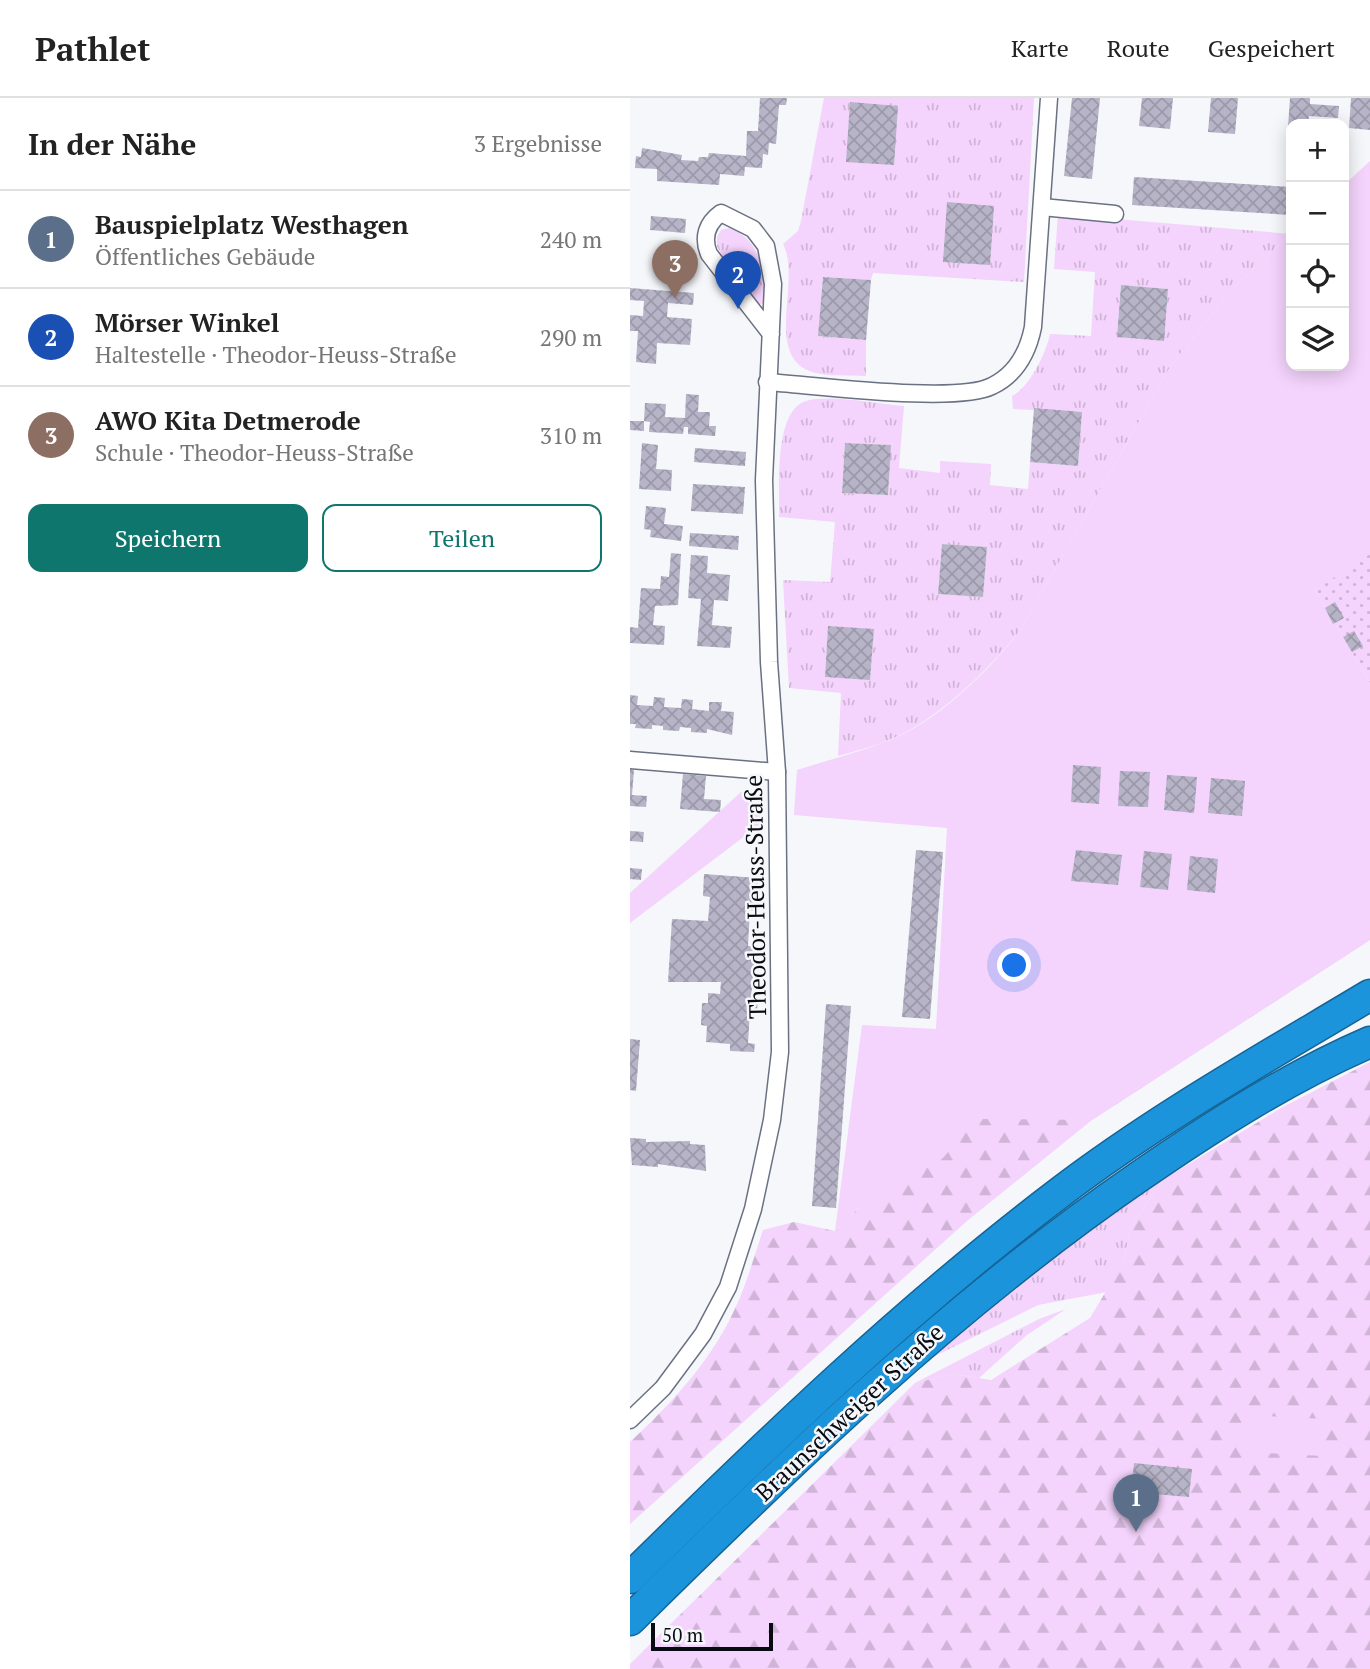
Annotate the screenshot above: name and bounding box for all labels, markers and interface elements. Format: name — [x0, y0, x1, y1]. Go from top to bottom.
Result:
text: Pathlet — [35, 27, 150, 70]
text: Karte — [1011, 32, 1069, 64]
text: Route — [1107, 32, 1170, 64]
text: Gespeichert — [1208, 32, 1335, 64]
map controls — [1286, 119, 1349, 371]
button: + — [1286, 119, 1349, 182]
text: In der Nähe — [28, 124, 196, 164]
text: 3 Ergebnisse — [474, 128, 602, 159]
button: − — [1286, 182, 1349, 245]
text: Bauspielplatz Westhagen — [95, 207, 408, 241]
text: 1 — [45, 224, 58, 255]
text: 240 m — [540, 224, 602, 255]
pin: 3 — [652, 240, 698, 298]
text: Öffentliches Gebäude — [95, 241, 315, 272]
button: locate — [1286, 245, 1349, 308]
pin: 2 — [715, 251, 761, 309]
text: Mörser Winkel — [95, 305, 279, 339]
button: layers — [1286, 308, 1349, 371]
text: 2 — [45, 322, 58, 353]
text: 290 m — [540, 322, 602, 353]
text: Haltestelle · Theodor-Heuss-Straße — [95, 339, 457, 370]
text: AWO Kita Detmerode — [95, 403, 361, 437]
text: 3 — [45, 420, 58, 451]
text: 310 m — [540, 420, 602, 451]
text: Schule · Theodor-Heuss-Straße — [95, 437, 414, 468]
button: Speichern — [28, 504, 308, 572]
button: Teilen — [322, 504, 602, 572]
street label: Theodor-Heuss-Straße — [737, 775, 773, 1019]
your location — [997, 948, 1031, 982]
street label: Braunschweiger Straße — [748, 1316, 950, 1508]
pin: 1 — [1113, 1474, 1159, 1532]
scale bar — [651, 1620, 774, 1652]
text: 50 m — [662, 1622, 703, 1647]

